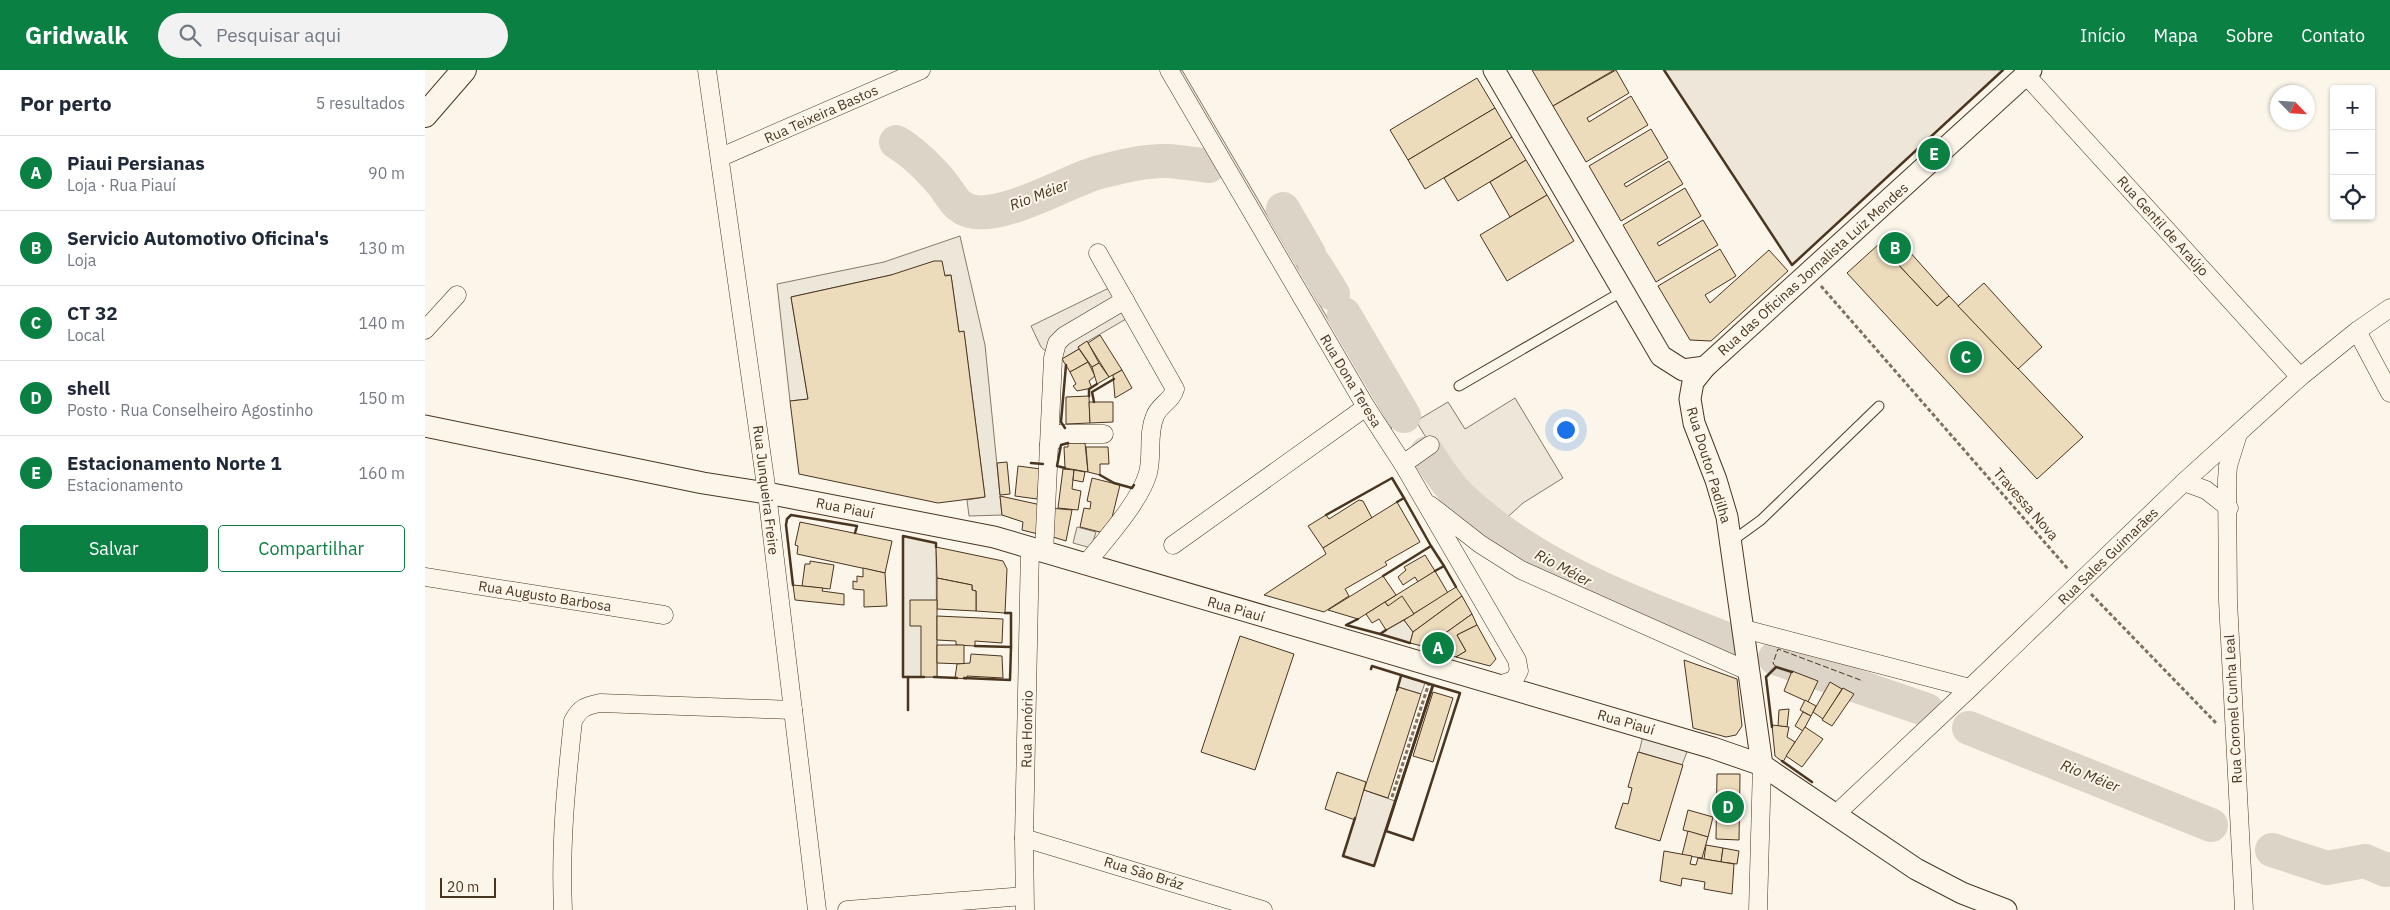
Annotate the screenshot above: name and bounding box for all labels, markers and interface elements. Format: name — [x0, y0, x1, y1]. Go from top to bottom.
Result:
search box — [158, 13, 508, 58]
text: Gridwalk — [25, 19, 128, 51]
icon: search — [176, 21, 204, 49]
text: Pesquisar aqui — [216, 23, 341, 47]
text: Início — [2080, 24, 2126, 47]
text: Mapa — [2154, 24, 2198, 47]
text: Sobre — [2226, 24, 2273, 47]
text: Contato — [2301, 24, 2365, 47]
street label: Rua Teixeira Bastos — [761, 81, 881, 147]
north arrow — [2270, 85, 2315, 130]
map controls — [2330, 85, 2375, 220]
button: + — [2330, 85, 2375, 130]
text: Por perto — [20, 89, 112, 117]
text: 5 resultados — [316, 93, 405, 113]
button: − — [2330, 130, 2375, 175]
pin: E — [1918, 135, 1950, 173]
text: Piaui Persianas — [67, 151, 205, 175]
text: A — [31, 163, 41, 183]
text: 90 m — [368, 163, 405, 183]
street label: Rua Gentil de Araújo — [2113, 172, 2213, 280]
water label: Rio Méier — [1007, 174, 1071, 214]
text: Loja · Rua Piauí — [67, 175, 176, 195]
button: locate — [2330, 175, 2375, 220]
street label: Rua das Oficinas Jornalista Luiz Mendes — [1714, 178, 1912, 359]
text: Servicio Automotivo Oficina's — [67, 226, 329, 250]
pin: B — [1879, 229, 1911, 267]
text: B — [31, 238, 41, 258]
text: 130 m — [358, 238, 405, 258]
text: Loja — [67, 250, 96, 270]
text: CT 32 — [67, 301, 118, 325]
text: C — [31, 313, 41, 333]
text: 140 m — [358, 313, 405, 333]
text: Local — [67, 325, 105, 345]
street label: Rua Dona Teresa — [1316, 331, 1386, 431]
pin: C — [1950, 338, 1982, 376]
text: shell — [67, 376, 110, 400]
text: D — [30, 388, 42, 408]
text: 150 m — [358, 388, 405, 408]
text: Posto · Rua Conselheiro Agostinho — [67, 400, 313, 420]
street label: Rua Doutor Padilha — [1683, 405, 1735, 526]
your location — [1553, 417, 1579, 443]
street label: Rua Junqueira Freire — [749, 424, 783, 556]
text: Estacionamento Norte 1 — [67, 451, 282, 475]
text: E — [31, 463, 41, 483]
text: 160 m — [358, 463, 405, 483]
street label: Travessa Nova — [1990, 464, 2063, 544]
text: Estacionamento — [67, 475, 183, 495]
street label: Rua Piauí — [815, 494, 876, 523]
street label: Rua Sales Guimarães — [2054, 503, 2162, 609]
button: Salvar — [20, 525, 208, 572]
button: Compartilhar — [218, 525, 405, 572]
water label: Rio Méier — [1532, 545, 1595, 591]
street label: Rua Augusto Barbosa — [477, 577, 613, 616]
street label: Rua Piauí — [1205, 592, 1267, 626]
pin: A — [1422, 629, 1454, 667]
street label: Rua Coronel Cunha Leal — [2220, 634, 2246, 784]
street label: Rua Honório — [1017, 690, 1037, 768]
street label: Rua Piauí — [1595, 705, 1657, 739]
water label: Rio Méier — [2058, 755, 2123, 796]
pin: D — [1712, 788, 1744, 826]
street label: Rua São Bráz — [1102, 852, 1187, 894]
scale bar — [440, 875, 496, 898]
text: 20 m — [447, 878, 479, 896]

